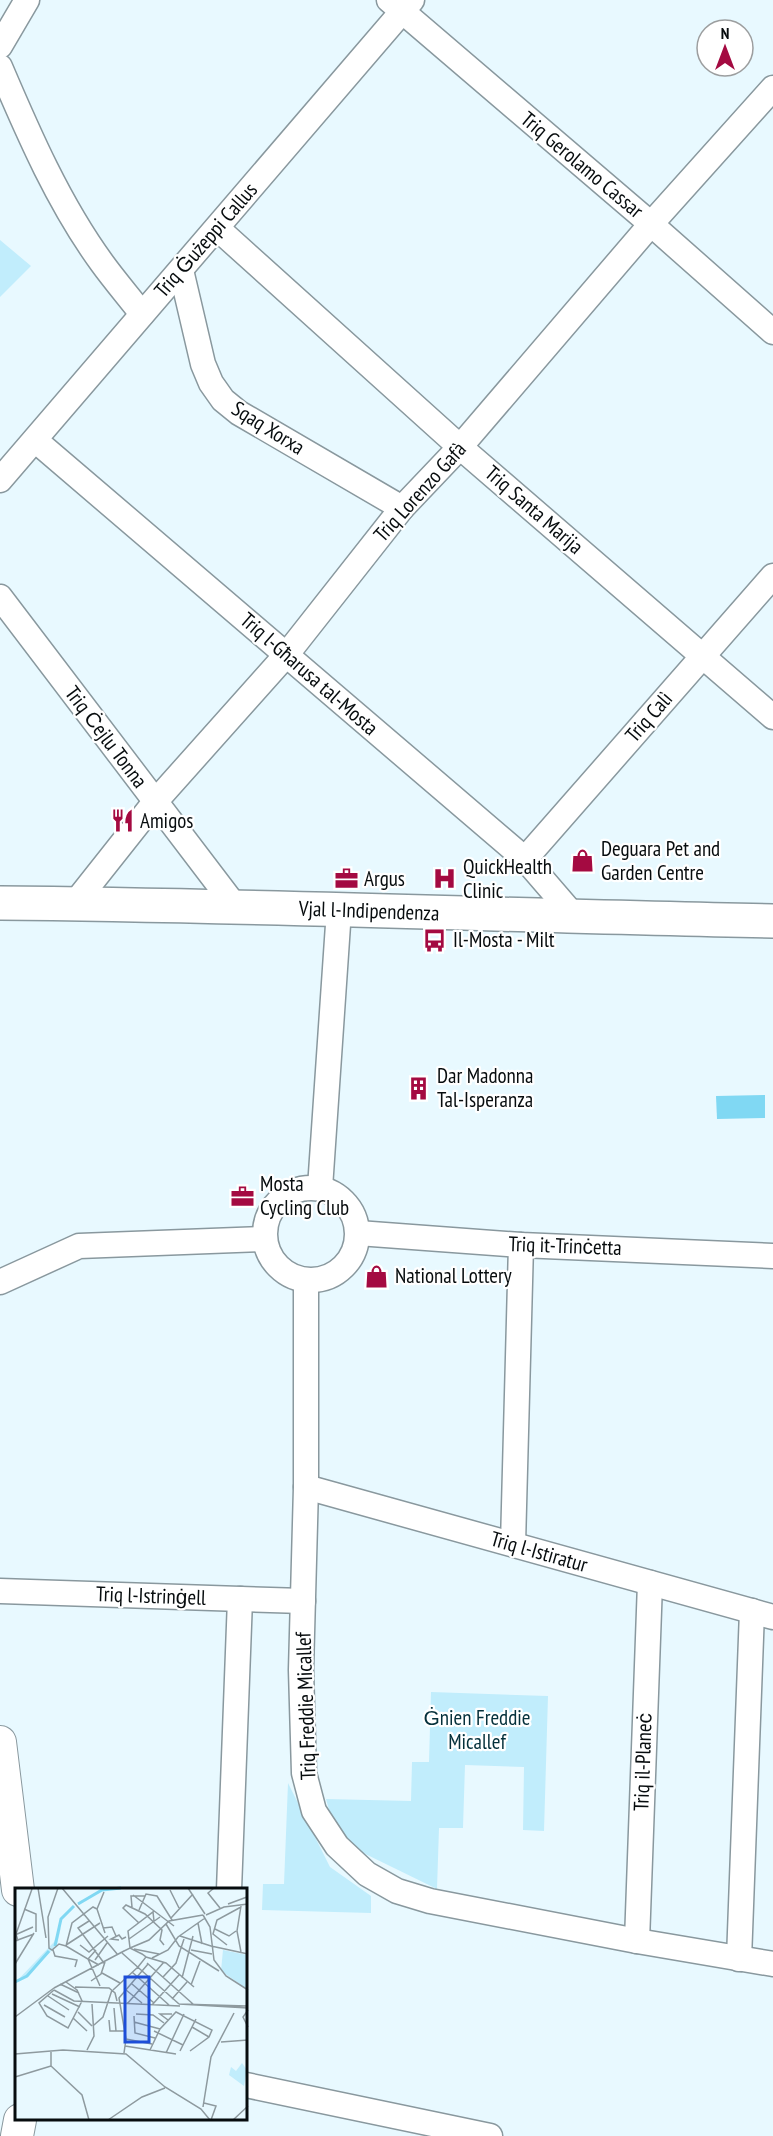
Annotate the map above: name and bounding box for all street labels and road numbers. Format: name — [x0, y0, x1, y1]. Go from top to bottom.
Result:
street label: Triq Gerolamo Cassar — [515, 105, 649, 224]
street label: Triq Ġużeppi Callus — [148, 177, 263, 303]
street label: Sqaq Xorxa — [227, 395, 310, 460]
street label: Triq Lorenzo Gafà — [368, 436, 472, 547]
street label: Triq Santa Marija — [480, 460, 589, 560]
street label: Triq l-Għarusa tal-Mosta — [235, 606, 384, 741]
street label: Triq Ċejlu Tonna — [59, 680, 154, 793]
street label: Triq Calì — [619, 686, 678, 748]
street label: Vjal l-Indipendenza — [297, 895, 440, 926]
street label: Triq it-Trinċetta — [508, 1230, 622, 1261]
street label: Triq l-Istiratur — [488, 1525, 591, 1578]
street label: Triq l-Istrinġell — [96, 1580, 206, 1611]
street label: Triq Freddie Micallef — [289, 1631, 322, 1780]
street label: Triq il-Planeċ — [627, 1712, 658, 1812]

